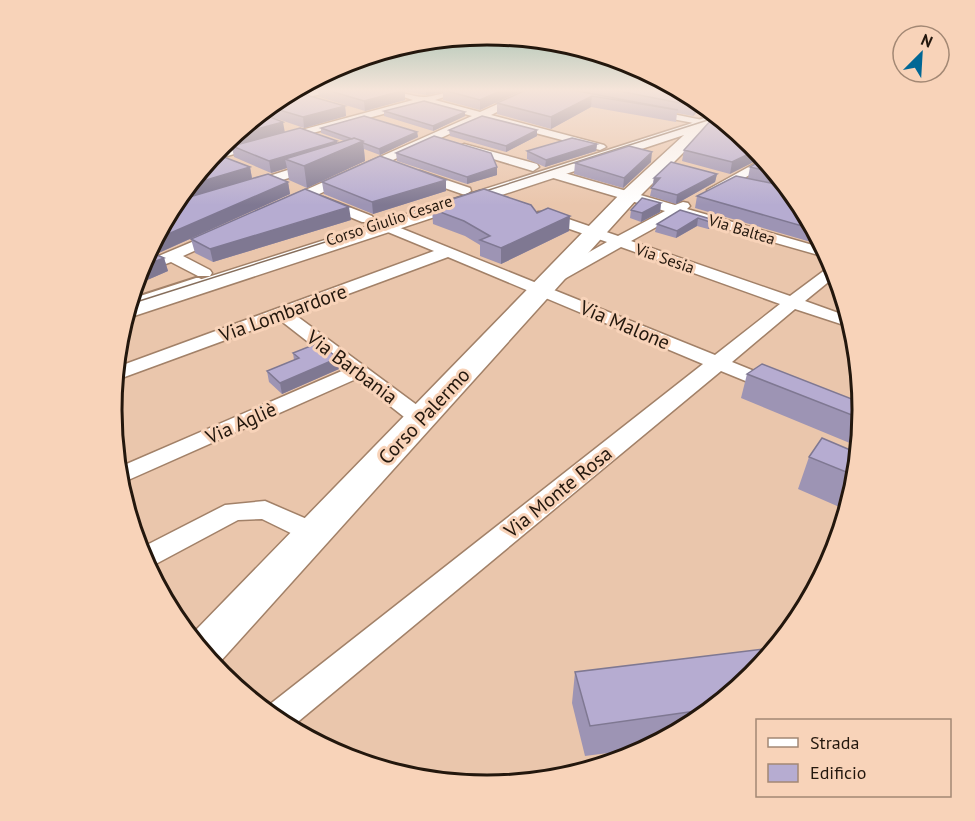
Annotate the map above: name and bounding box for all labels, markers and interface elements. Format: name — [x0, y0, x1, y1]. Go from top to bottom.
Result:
north arrow — [891, 24, 951, 84]
text: N — [918, 29, 936, 52]
street label: Corso Giulio Cesare — [323, 190, 455, 250]
street label: Via Baltea — [705, 209, 778, 249]
street label: Via Sesia — [632, 238, 697, 277]
street label: Via Lombardore — [215, 278, 350, 348]
street label: Via Malone — [575, 294, 674, 356]
street label: Via Barbania — [301, 324, 403, 410]
street label: Corso Palermo — [373, 362, 475, 470]
street label: Via Agliè — [201, 396, 280, 451]
street label: Via Monte Rosa — [498, 441, 617, 544]
legend — [756, 719, 951, 797]
text: Strada — [810, 731, 859, 754]
text: Edificio — [810, 761, 866, 784]

